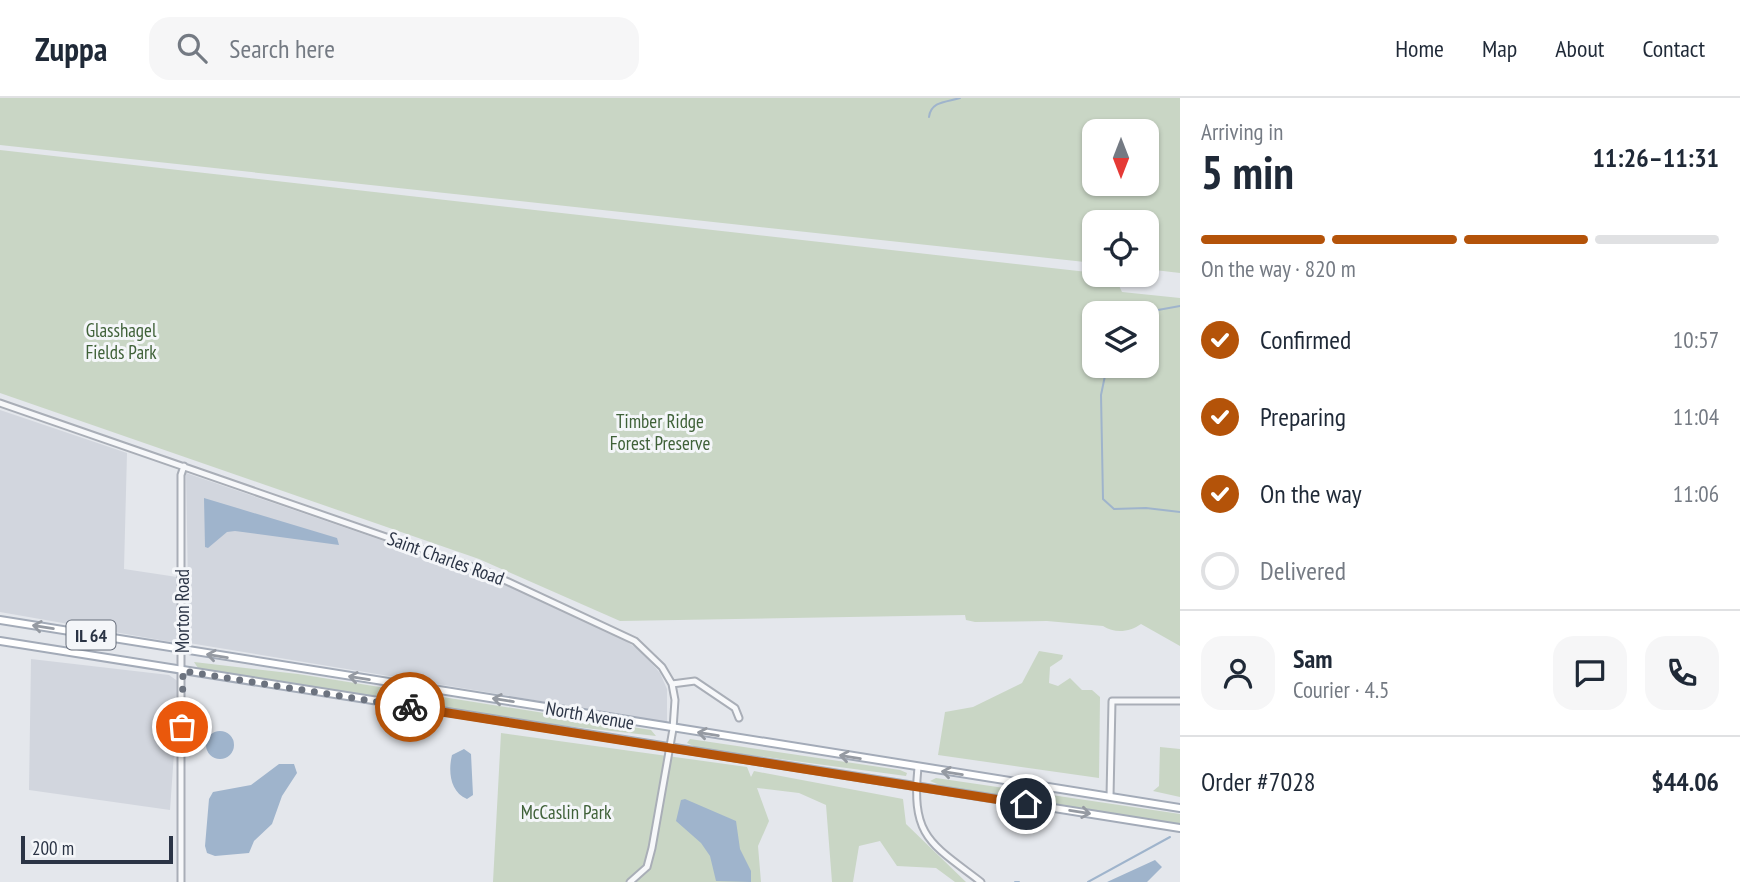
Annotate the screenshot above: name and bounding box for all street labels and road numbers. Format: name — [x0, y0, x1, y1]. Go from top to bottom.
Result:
street label: Saint Charles Road — [384, 526, 508, 590]
street label: Morton Road — [170, 569, 194, 653]
road number: IL 64 — [66, 620, 116, 650]
street label: North Avenue — [544, 695, 636, 735]

